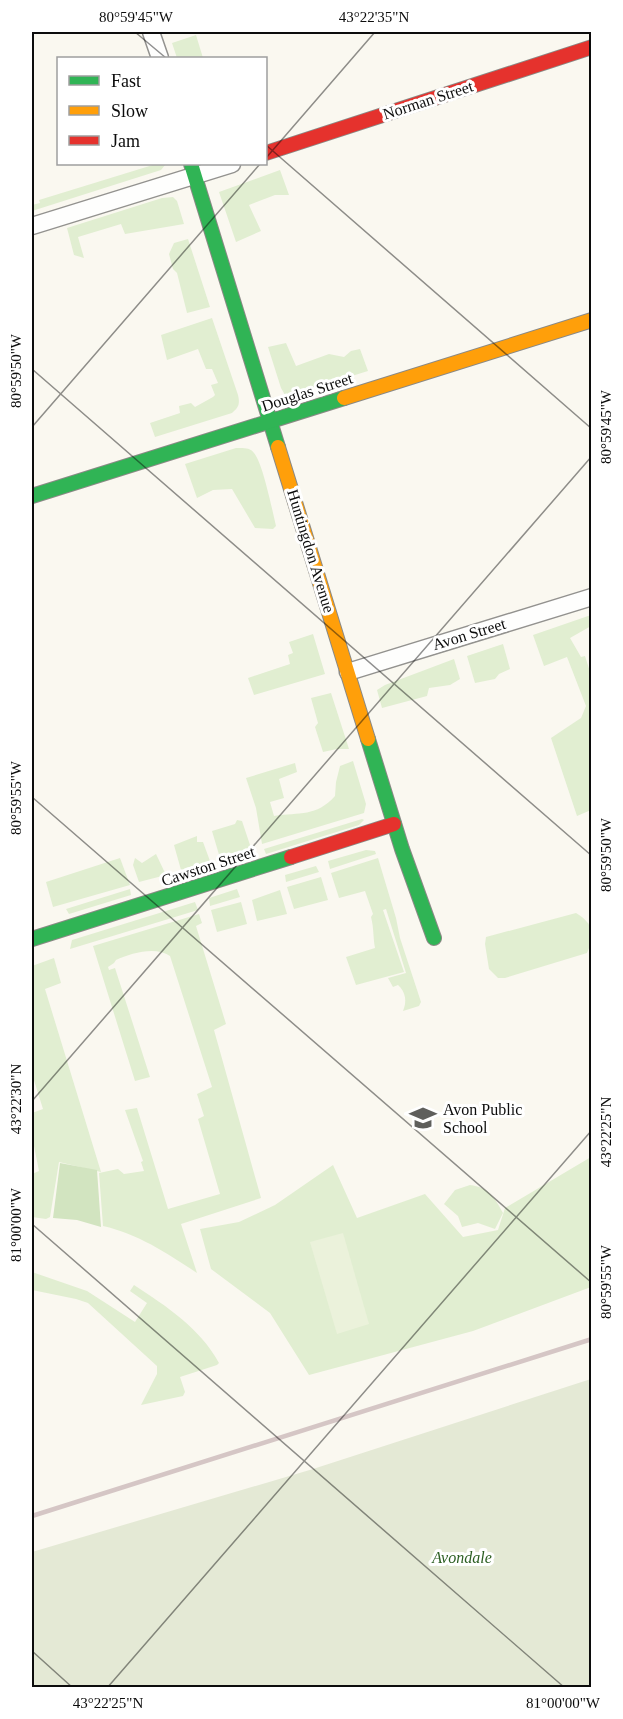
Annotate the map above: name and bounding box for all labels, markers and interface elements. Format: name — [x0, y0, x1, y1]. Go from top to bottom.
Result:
text: 80°59'45"W — [99, 9, 174, 25]
text: 43°22'35"N — [339, 9, 409, 25]
legend — [57, 57, 267, 165]
text: Fast — [111, 71, 141, 91]
street label: Norman Street — [381, 77, 476, 123]
text: Slow — [111, 101, 148, 121]
text: Jam — [111, 131, 140, 151]
text: 80°59'50"W — [8, 333, 24, 408]
street label: Douglas Street — [259, 369, 355, 416]
text: 80°59'45"W — [598, 389, 614, 464]
street label: Huntingdon Avenue — [283, 487, 338, 615]
street label: Avon Street — [430, 615, 508, 653]
text: 80°59'55"W — [8, 760, 24, 835]
text: 80°59'50"W — [598, 817, 614, 892]
street label: Cawston Street — [159, 843, 257, 889]
text: 43°22'30"N — [8, 1064, 24, 1134]
text: 43°22'25"N — [598, 1097, 614, 1167]
place label: Avon Public School — [443, 1101, 522, 1136]
school or university icon: Avon Public School — [408, 1103, 438, 1133]
text: 81°00'00"W — [8, 1187, 24, 1262]
text: 80°59'55"W — [598, 1244, 614, 1319]
park label: Avondale — [431, 1549, 492, 1566]
text: 43°22'25"N — [73, 1695, 143, 1711]
text: 81°00'00"W — [526, 1695, 601, 1711]

